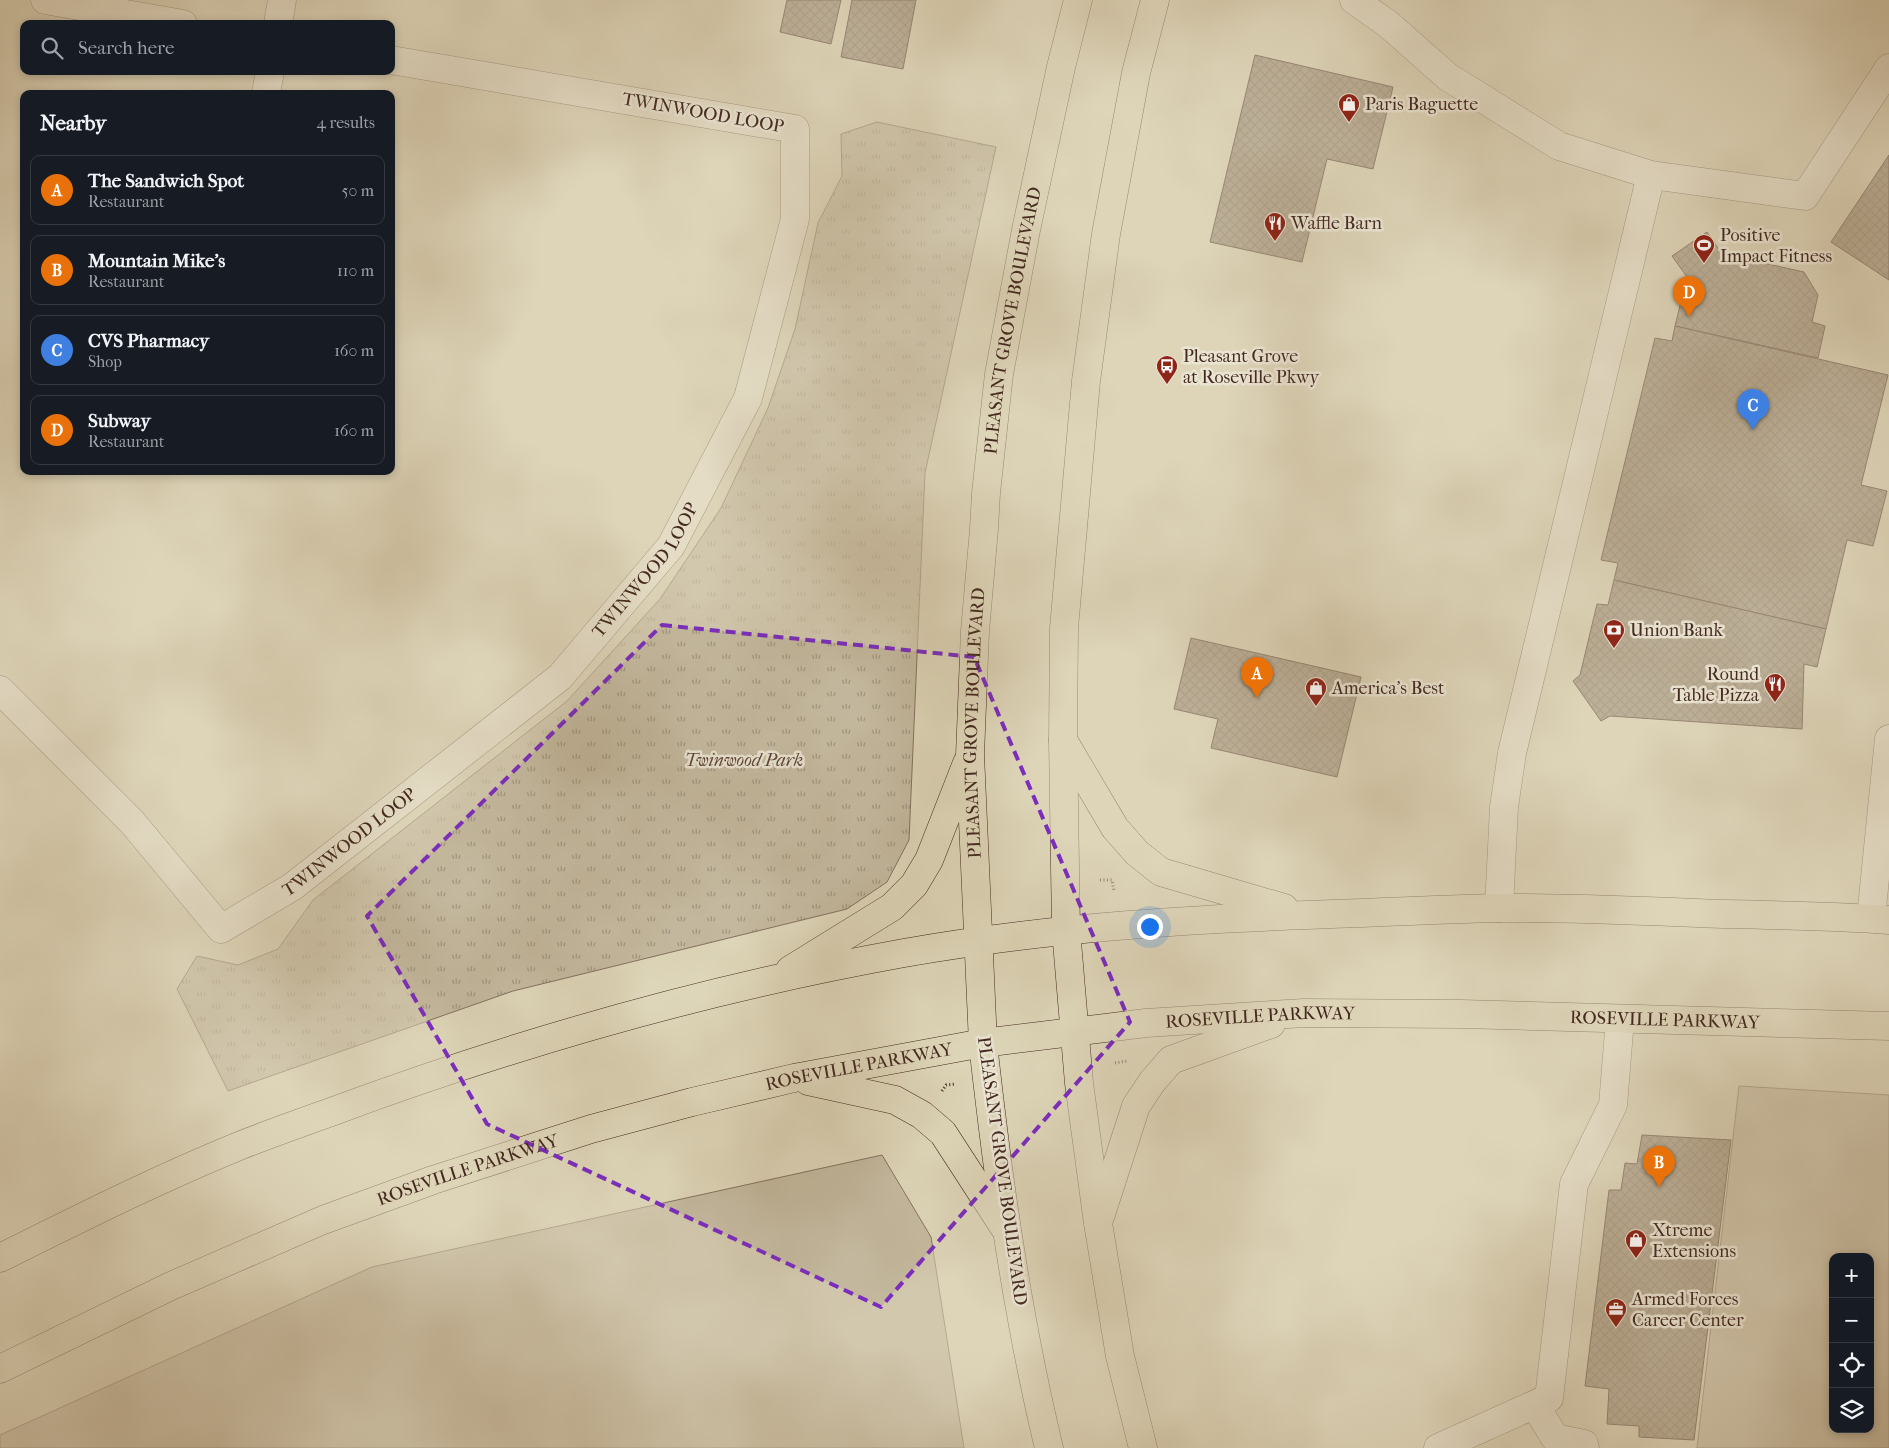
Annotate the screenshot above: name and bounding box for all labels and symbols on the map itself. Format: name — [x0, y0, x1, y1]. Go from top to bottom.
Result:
street label: TWINWOOD LOOP — [621, 88, 786, 138]
shop icon: Paris Baguette — [1337, 92, 1361, 123]
place label: Paris Baguette — [1365, 94, 1478, 115]
street label: PLEASANT GROVE BOULEVARD — [980, 185, 1046, 456]
restaurant icon: Waffle Barn — [1263, 211, 1287, 242]
place label: Waffle Barn — [1290, 213, 1382, 234]
place label: Positive Impact Fitness — [1720, 225, 1832, 267]
sports icon: Positive Impact Fitness — [1692, 233, 1716, 264]
pin: D — [1673, 276, 1705, 317]
place label: Pleasant Grove at Roseville Pkwy — [1183, 346, 1320, 388]
bus stop icon: Pleasant Grove at Roseville Pkwy — [1155, 354, 1179, 385]
pin: C — [1737, 389, 1769, 430]
street label: TWINWOOD LOOP — [588, 499, 702, 642]
street label: PLEASANT GROVE BOULEVARD — [959, 587, 989, 859]
bank icon: Union Bank — [1602, 618, 1626, 649]
place label: Union Bank — [1630, 620, 1723, 641]
pin: A — [1241, 657, 1273, 698]
place label: Round Table Pizza — [1673, 664, 1760, 706]
restaurant icon: Round Table Pizza — [1763, 672, 1787, 703]
shop icon: America's Best — [1304, 676, 1328, 707]
place label: America's Best — [1331, 678, 1445, 699]
park label: Twinwood Park — [685, 750, 803, 771]
street label: TWINWOOD LOOP — [279, 783, 420, 901]
your location — [1137, 914, 1163, 940]
street label: ROSEVILLE PARKWAY — [1165, 1002, 1356, 1032]
street label: ROSEVILLE PARKWAY — [1570, 1007, 1761, 1033]
street label: PLEASANT GROVE BOULEVARD — [973, 1035, 1031, 1307]
street label: ROSEVILLE PARKWAY — [763, 1038, 955, 1095]
street label: ROSEVILLE PARKWAY — [374, 1129, 562, 1210]
pin: B — [1643, 1146, 1675, 1187]
place label: Xtreme Extensions — [1652, 1220, 1736, 1262]
shop icon: Xtreme Extensions — [1624, 1228, 1648, 1259]
place label: Armed Forces Career Center — [1631, 1289, 1744, 1331]
office icon: Armed Forces Career Center — [1604, 1297, 1628, 1328]

